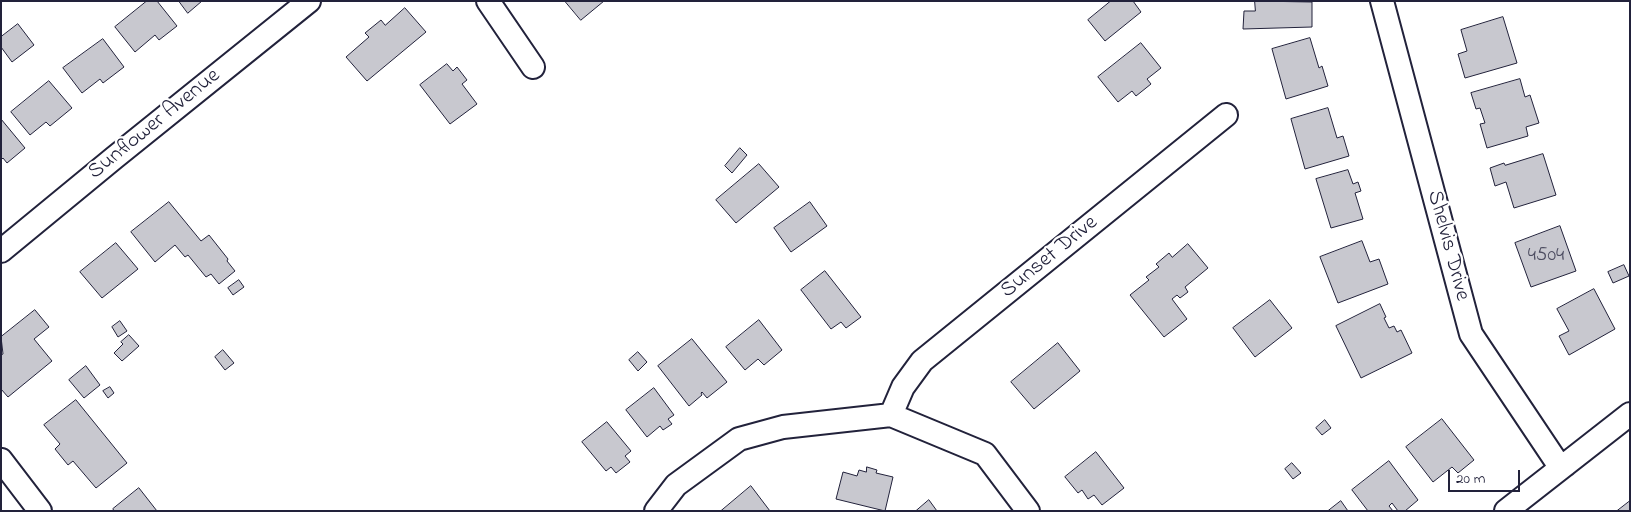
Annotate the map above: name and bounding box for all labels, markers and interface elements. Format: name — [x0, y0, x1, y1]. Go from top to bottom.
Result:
street label: Sunflower Avenue — [84, 64, 226, 186]
street label: Shelvis Drive — [1420, 188, 1474, 304]
street label: Sunset Drive — [996, 211, 1104, 305]
house number: 4504 — [1528, 245, 1564, 269]
scale bar — [1451, 460, 1524, 492]
text: 20 m — [1456, 468, 1485, 490]

